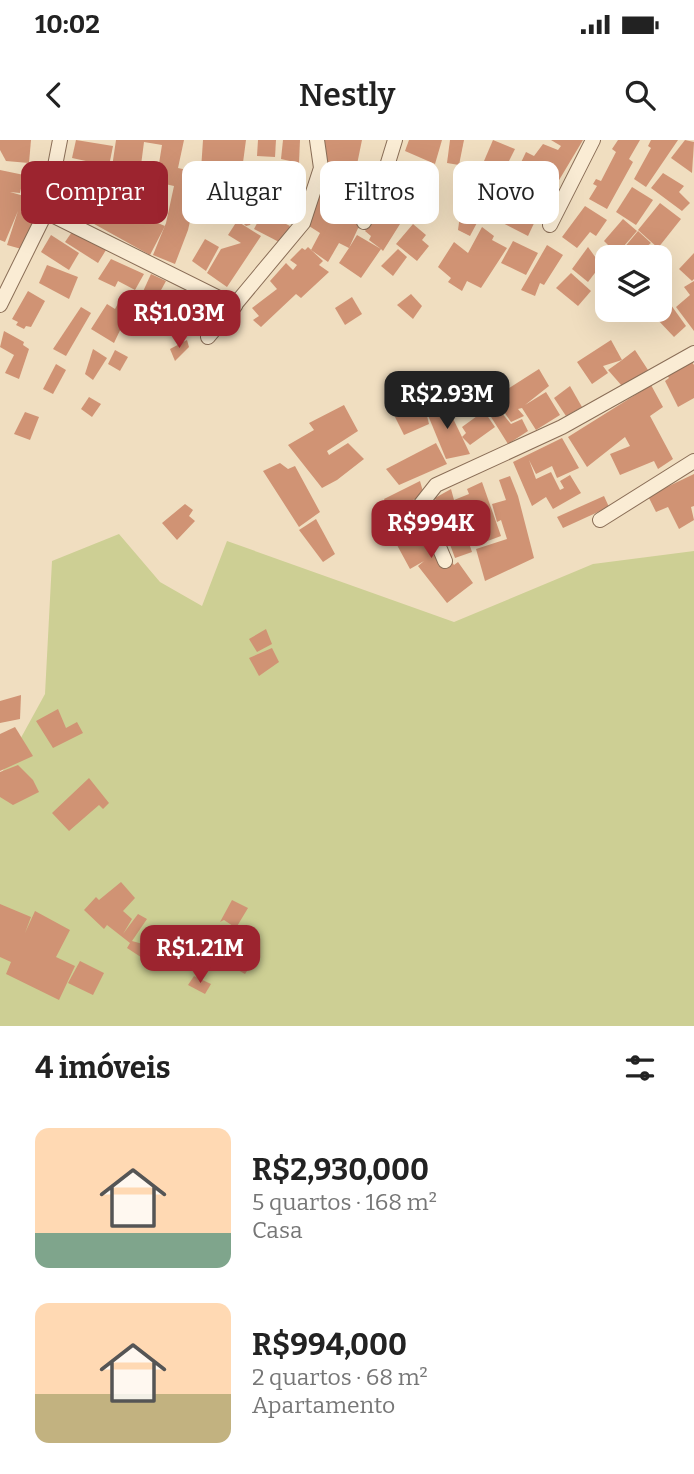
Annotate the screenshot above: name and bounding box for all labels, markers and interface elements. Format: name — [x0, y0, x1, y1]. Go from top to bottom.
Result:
text: 10:02 — [35, 9, 100, 40]
icon: back — [35, 76, 73, 114]
text: Nestly — [299, 76, 395, 114]
icon: search — [621, 76, 659, 114]
chip: Comprar — [21, 161, 168, 224]
chip: Alugar — [182, 161, 306, 224]
chip: Filtros — [320, 161, 439, 224]
chip: Novo — [453, 161, 559, 224]
map controls — [595, 245, 672, 322]
button: layers — [595, 245, 672, 322]
pin: R$1.03M — [114, 290, 244, 350]
text: R$1.03M — [133, 299, 225, 327]
pin: R$2.93M — [382, 372, 512, 431]
text: R$2.93M — [400, 380, 494, 408]
pin: R$994K — [374, 500, 488, 560]
text: R$994K — [387, 509, 475, 537]
pin: R$1.21M — [135, 926, 265, 985]
text: R$1.21M — [156, 934, 244, 962]
icon: filters — [621, 1049, 659, 1087]
text: 4 imóveis — [35, 1050, 170, 1086]
text: R$2,930,000 — [252, 1152, 429, 1188]
icon: home — [91, 1156, 175, 1240]
text: 5 quartos · 168 m² — [252, 1188, 437, 1216]
text: Casa — [252, 1216, 303, 1244]
text: R$994,000 — [252, 1327, 407, 1363]
icon: home — [91, 1331, 175, 1415]
text: 2 quartos · 68 m² — [252, 1363, 428, 1391]
text: Apartamento — [252, 1391, 395, 1419]

